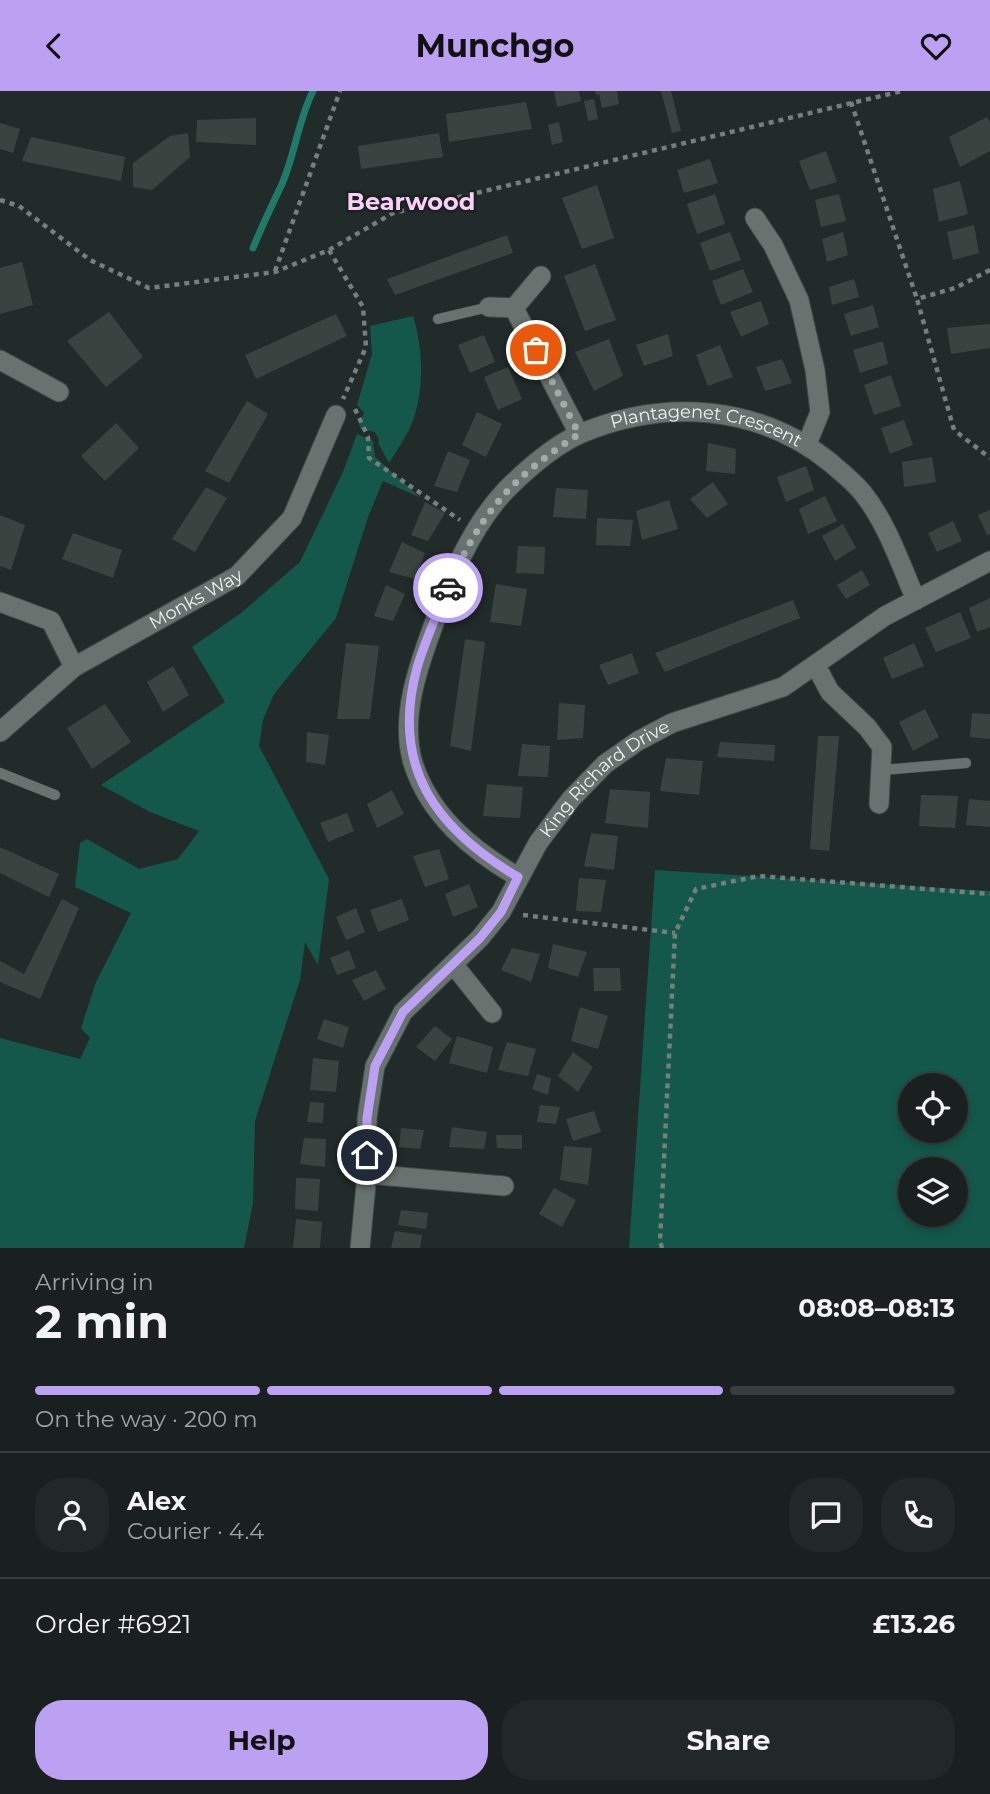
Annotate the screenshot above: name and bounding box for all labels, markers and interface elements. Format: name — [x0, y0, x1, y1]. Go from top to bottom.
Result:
text: Munchgo — [415, 26, 575, 65]
icon: back — [35, 27, 73, 65]
icon: heart — [917, 27, 955, 65]
district label: Bearwood — [347, 187, 475, 216]
pin — [506, 320, 566, 380]
icon: bag — [517, 331, 555, 369]
street label: Plantagenet Crescent — [608, 401, 806, 452]
courier — [413, 553, 483, 623]
street label: Monks Way — [145, 564, 247, 634]
icon: car — [429, 569, 467, 607]
street label: King Richard Drive — [535, 715, 673, 842]
map controls — [898, 1073, 968, 1227]
button: locate — [898, 1073, 968, 1143]
pin — [337, 1125, 397, 1185]
icon: home — [348, 1136, 386, 1174]
button: layers — [898, 1157, 968, 1227]
text: Arriving in — [35, 1268, 154, 1296]
text: 08:08–08:13 — [798, 1292, 955, 1324]
text: 2 min — [35, 1293, 169, 1350]
text: On the way · 200 m — [35, 1405, 258, 1433]
button: person — [35, 1478, 109, 1552]
button: chat — [789, 1478, 863, 1552]
button: phone — [881, 1478, 955, 1552]
text: Alex — [127, 1485, 186, 1517]
text: Courier · 4.4 — [127, 1517, 264, 1545]
text: Order #6921 — [35, 1608, 191, 1640]
text: £13.26 — [873, 1608, 955, 1640]
button: Help — [35, 1700, 488, 1780]
button: Share — [502, 1700, 955, 1780]

